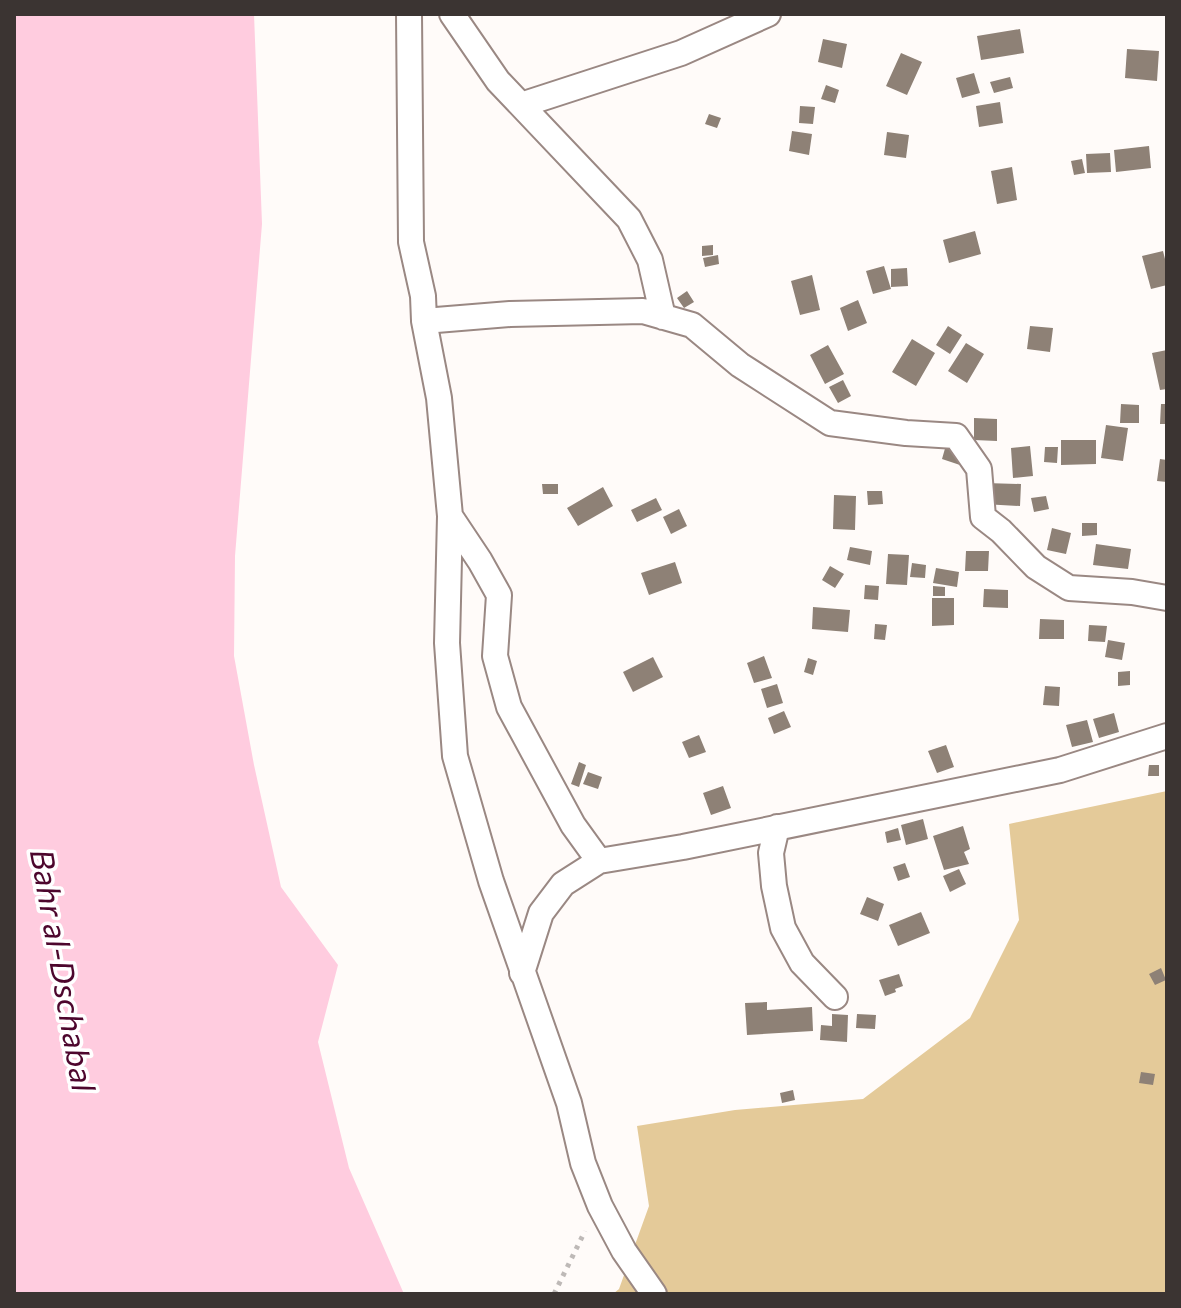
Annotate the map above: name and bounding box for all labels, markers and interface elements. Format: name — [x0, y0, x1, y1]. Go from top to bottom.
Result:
water label: Bahr al-Dschabal — [23, 845, 105, 1095]

